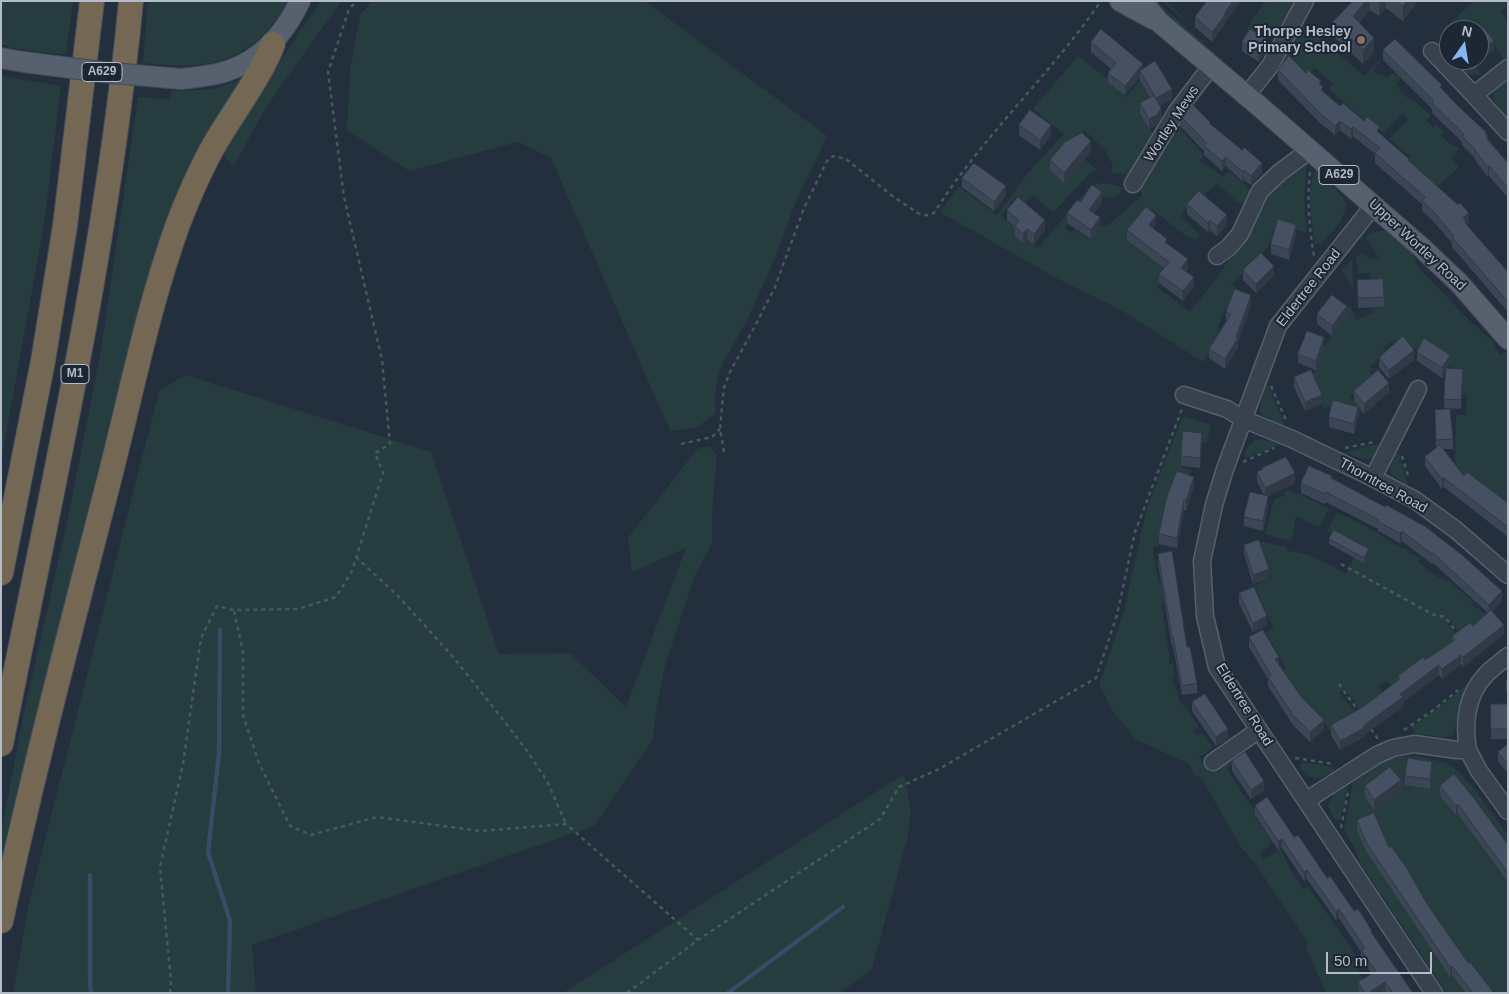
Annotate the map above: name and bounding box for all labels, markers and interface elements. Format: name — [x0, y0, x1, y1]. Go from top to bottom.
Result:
north arrow — [1439, 20, 1489, 70]
text: N — [1460, 22, 1474, 40]
place label: Thorpe Hesley Primary School — [1248, 24, 1351, 56]
marker: Thorpe Hesley Primary School — [1355, 34, 1367, 46]
road number: A629 — [82, 62, 122, 82]
street label: Wortley Mews — [1141, 83, 1203, 165]
road number: A629 — [1319, 166, 1359, 184]
street label: Upper Wortley Road — [1365, 196, 1469, 294]
street label: Eldertree Road — [1273, 246, 1345, 330]
road number: M1 — [61, 364, 89, 384]
street label: Thorntree Road — [1336, 455, 1430, 517]
street label: Eldertree Road — [1212, 661, 1276, 749]
scale bar — [1329, 942, 1435, 974]
text: 50 m — [1334, 952, 1367, 969]

